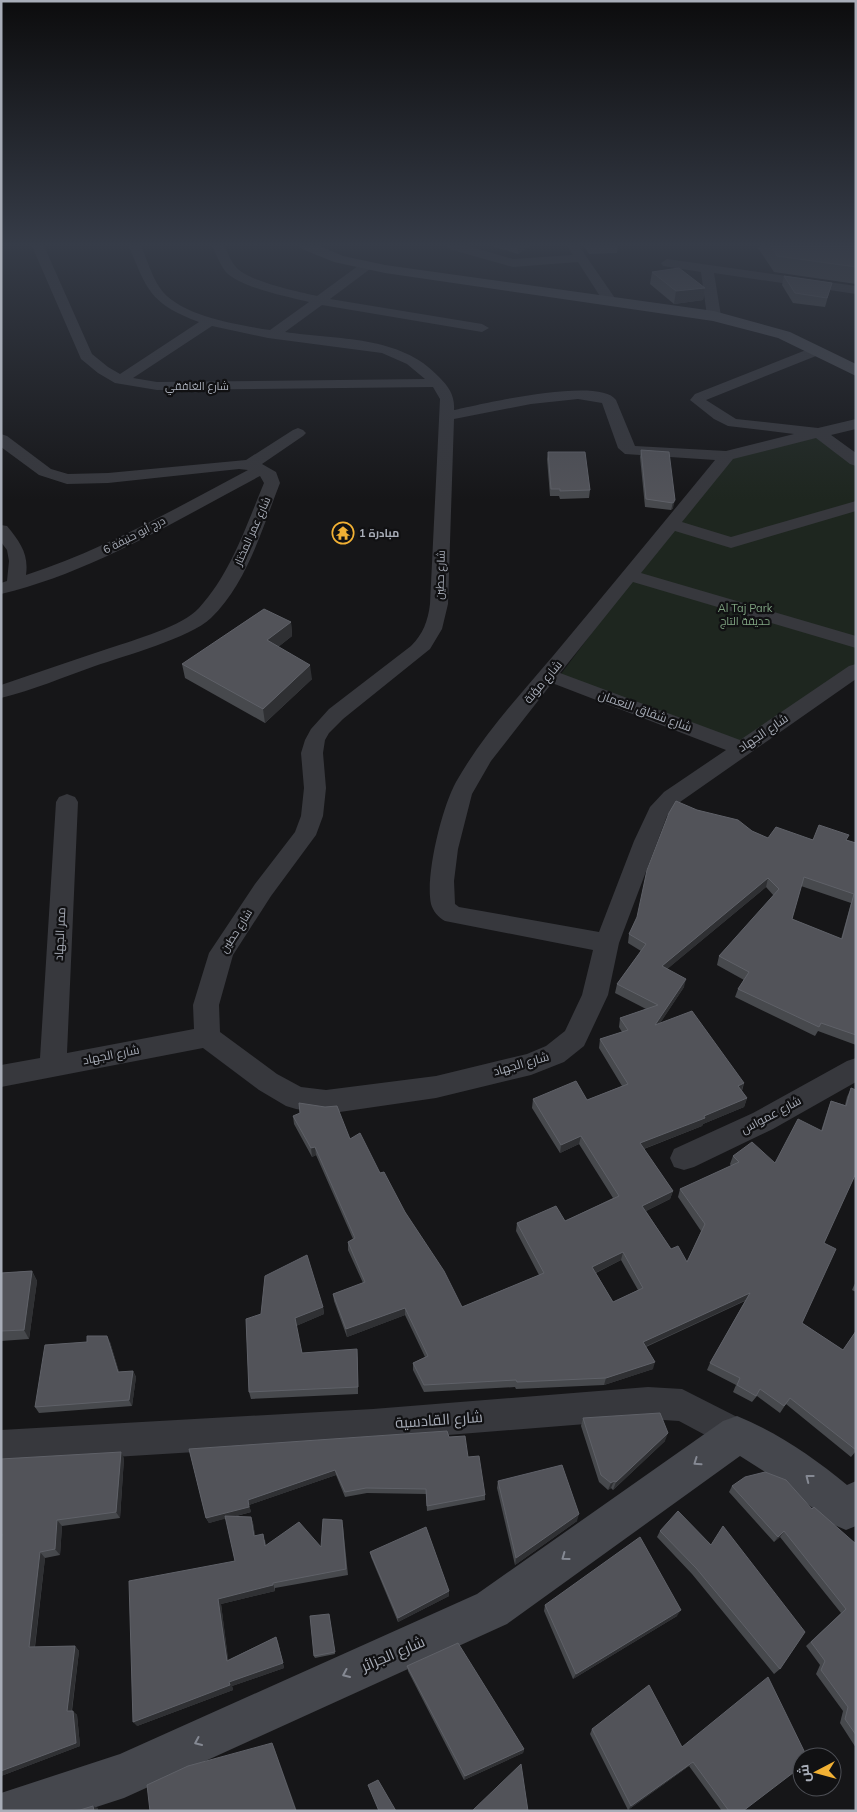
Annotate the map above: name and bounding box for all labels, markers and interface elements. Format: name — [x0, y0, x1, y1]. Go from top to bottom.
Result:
street label: شارع الغافقي — [165, 379, 229, 395]
street label: شارع عمر المختار — [230, 494, 274, 569]
street label: درج أبو حنيفة 6 — [101, 513, 168, 558]
temple icon: مبادرة 1 — [331, 521, 355, 545]
place label: مبادرة 1 — [359, 526, 399, 540]
street label: شارع حطين — [432, 550, 449, 600]
park label: Al Taj Park حديقة التاج — [718, 601, 773, 629]
street label: شارع مؤتة — [520, 657, 566, 707]
street label: شارع شقاق النعمان — [596, 687, 694, 735]
street label: شارع الجهاد — [735, 710, 791, 756]
street label: شارع حطين — [217, 906, 256, 956]
street label: ممر الجهاد — [51, 907, 68, 961]
street label: شارع الجهاد — [81, 1042, 141, 1068]
street label: شارع الجهاد — [491, 1048, 551, 1080]
street label: شارع عمواس — [738, 1092, 804, 1138]
street label: شارع القادسية — [394, 1407, 484, 1434]
one-way arrow — [693, 1456, 703, 1465]
one-way arrow — [806, 1476, 815, 1484]
one-way arrow — [561, 1551, 571, 1560]
street label: شارع الجزائر — [357, 1632, 428, 1678]
one-way arrow — [342, 1668, 351, 1679]
one-way arrow — [194, 1735, 203, 1746]
north arrow — [792, 1747, 842, 1797]
text: ش — [794, 1763, 814, 1783]

